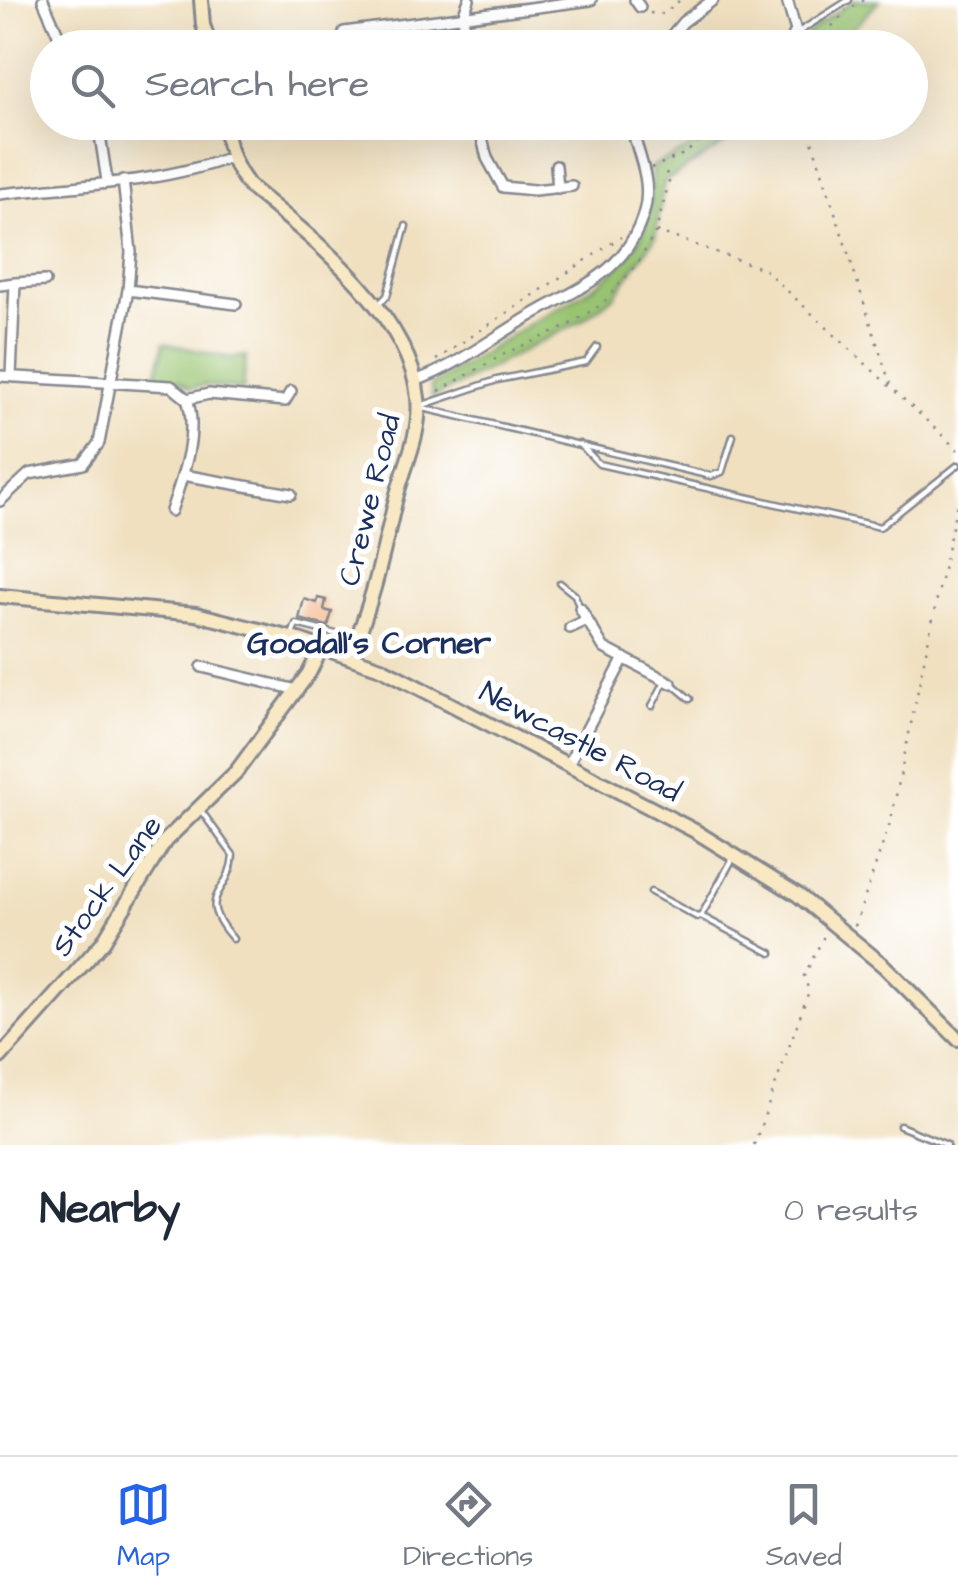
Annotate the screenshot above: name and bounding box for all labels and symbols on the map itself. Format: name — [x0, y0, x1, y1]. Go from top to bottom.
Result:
street label: Crewe Road — [328, 410, 412, 590]
district label: Goodall's Corner — [247, 621, 491, 666]
street label: Newcastle Road — [472, 671, 688, 813]
street label: Stock Lane — [42, 807, 172, 965]

